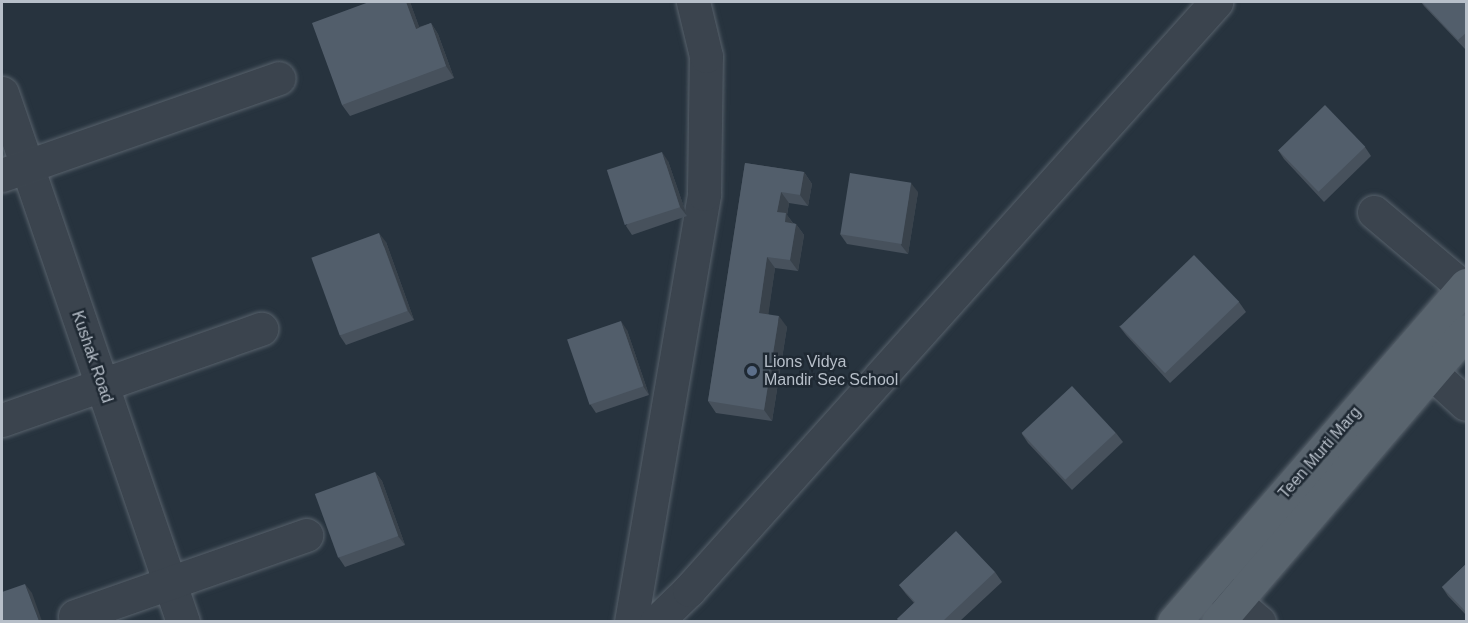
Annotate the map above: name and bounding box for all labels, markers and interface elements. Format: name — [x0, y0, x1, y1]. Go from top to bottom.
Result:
street label: Kushak Road — [67, 308, 117, 406]
place label: Lions Vidya Mandir Sec School — [764, 352, 898, 390]
marker: Lions Vidya Mandir Sec School — [745, 364, 759, 378]
street label: Teen Murti Marg — [1275, 403, 1365, 503]

